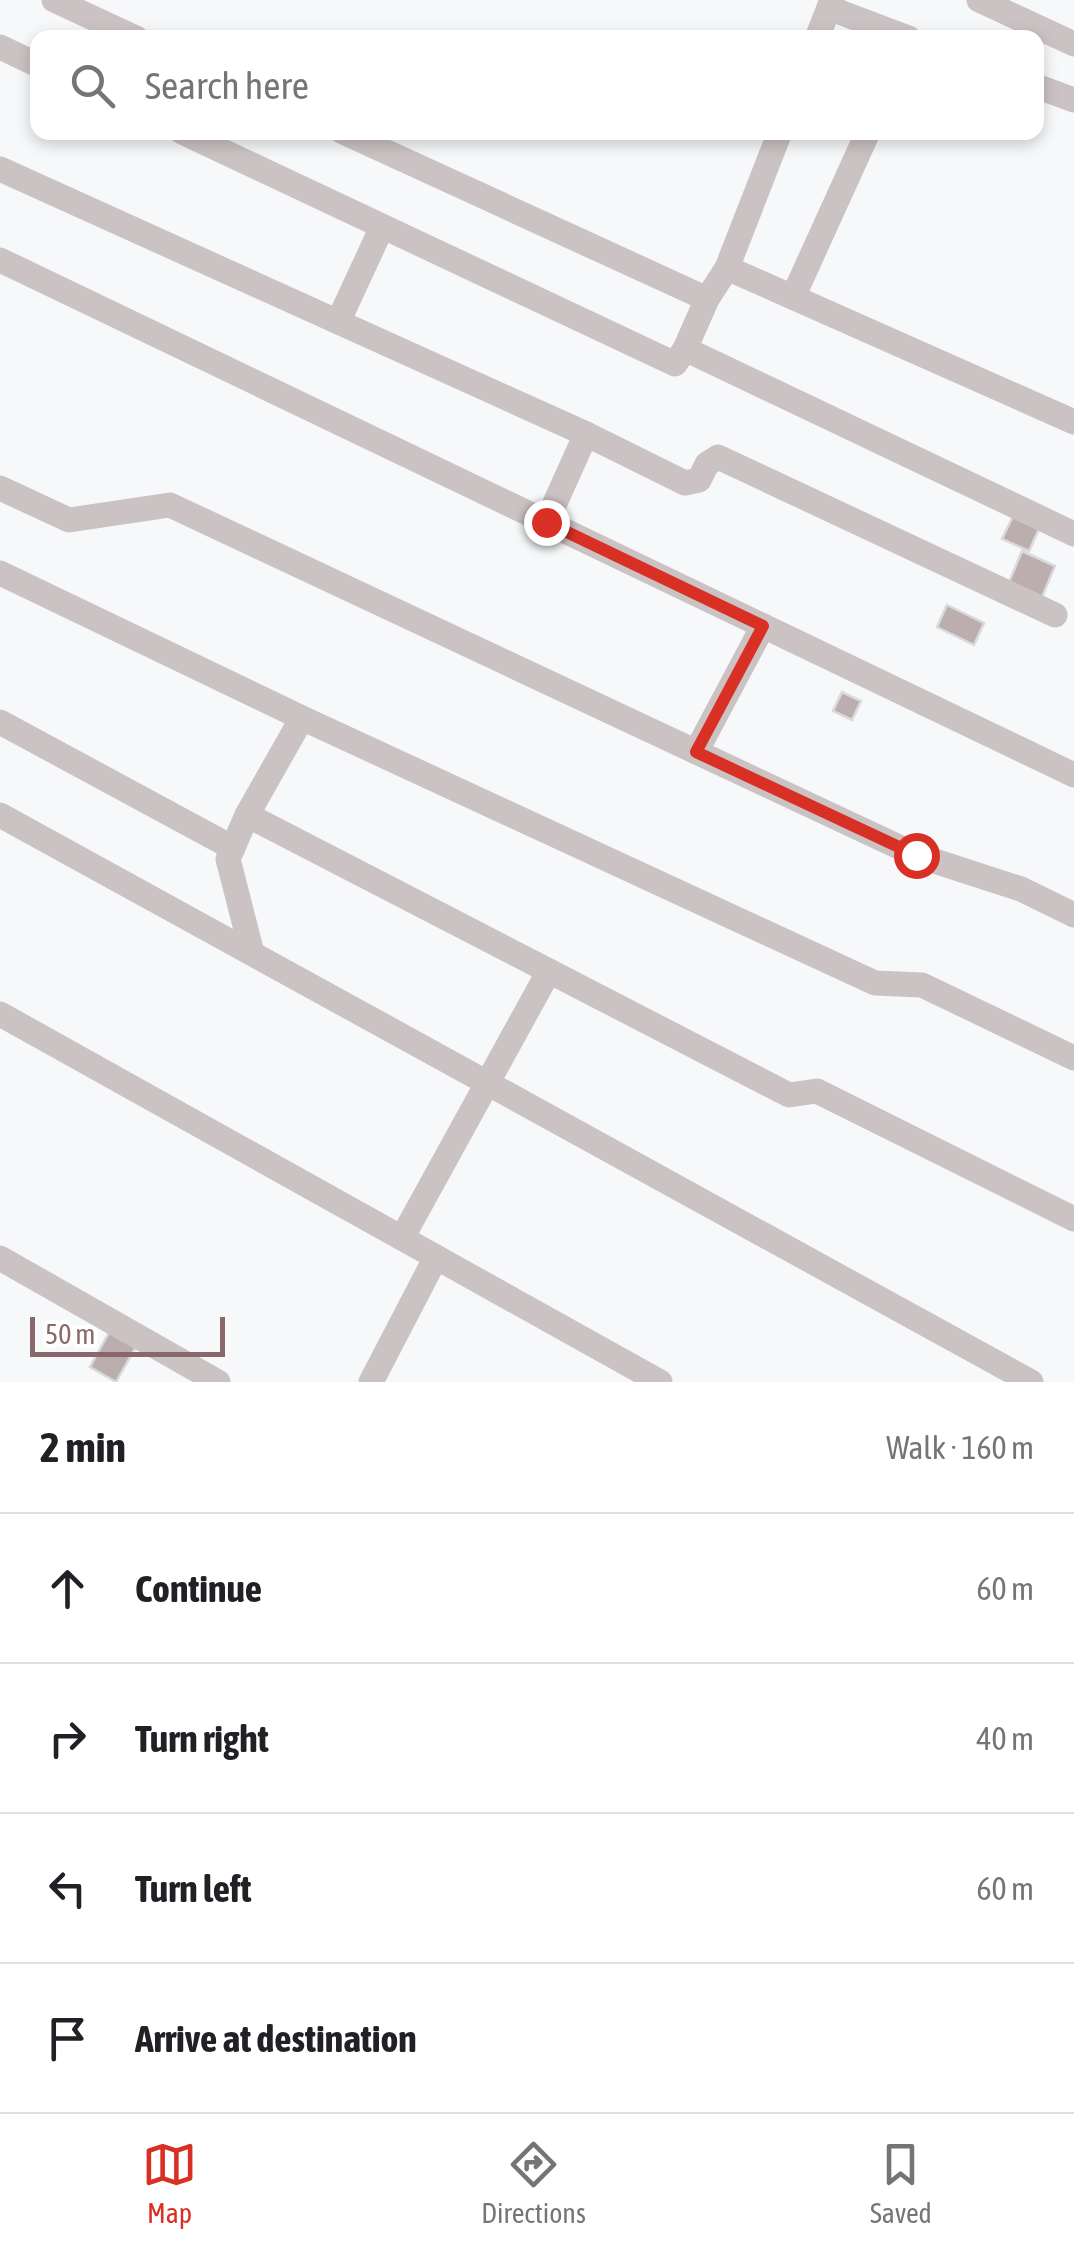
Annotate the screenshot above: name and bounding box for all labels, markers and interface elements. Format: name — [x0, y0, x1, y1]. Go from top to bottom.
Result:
search box — [30, 30, 1044, 140]
icon: search — [65, 58, 120, 113]
text: Search here — [145, 64, 309, 107]
route end — [524, 500, 570, 546]
route start — [894, 833, 940, 879]
scale bar — [30, 1312, 225, 1356]
text: 50 m — [45, 1318, 95, 1350]
text: 2 min — [40, 1423, 126, 1471]
text: Walk · 160 m — [886, 1429, 1034, 1466]
icon: ahead — [40, 1561, 95, 1616]
text: Continue — [135, 1567, 262, 1610]
text: 60 m — [976, 1570, 1034, 1607]
icon: right — [40, 1711, 95, 1766]
text: Turn right — [135, 1717, 269, 1760]
text: 40 m — [976, 1720, 1034, 1757]
icon: left — [40, 1861, 95, 1916]
text: Turn left — [135, 1867, 251, 1910]
text: 60 m — [976, 1870, 1034, 1907]
icon: arrive — [40, 2011, 95, 2066]
text: Arrive at destination — [135, 2017, 417, 2060]
tab: Map — [142, 2137, 197, 2229]
tab: Directions — [481, 2137, 586, 2229]
tab: Saved — [870, 2137, 932, 2229]

